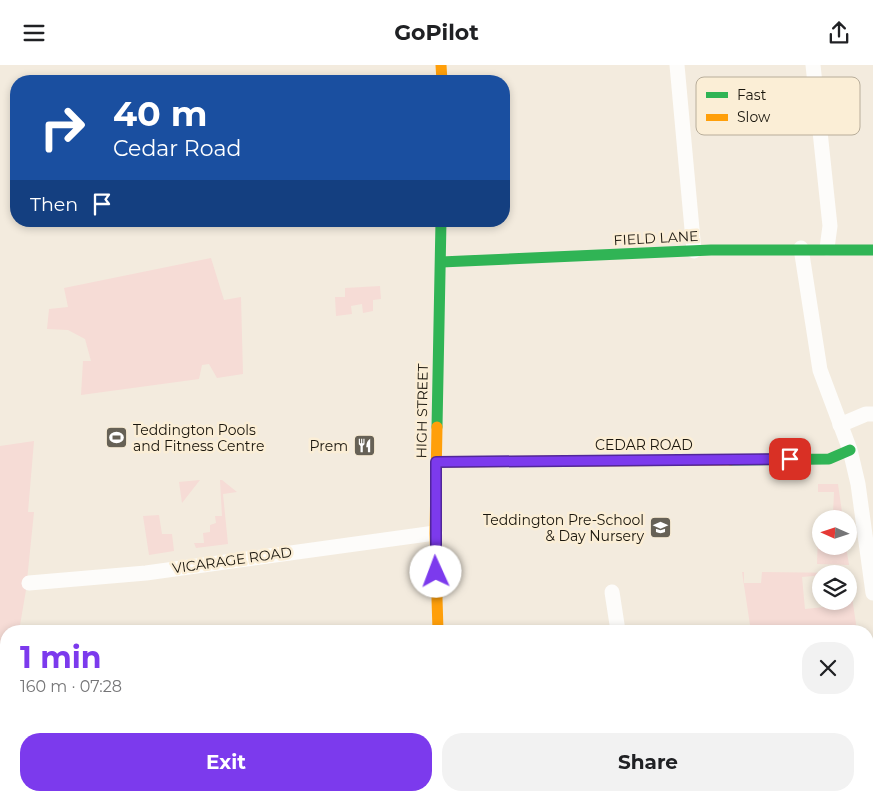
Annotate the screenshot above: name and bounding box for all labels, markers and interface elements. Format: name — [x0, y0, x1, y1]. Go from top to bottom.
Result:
icon: menu — [20, 19, 48, 47]
text: GoPilot — [394, 19, 479, 46]
icon: share — [825, 19, 853, 47]
legend — [696, 77, 860, 135]
text: Fast — [737, 86, 767, 104]
text: 40 m — [113, 92, 208, 135]
icon: right — [30, 95, 95, 160]
text: Slow — [737, 108, 771, 126]
text: Cedar Road — [113, 135, 241, 162]
icon: arrive — [88, 190, 116, 218]
text: Then — [30, 193, 78, 216]
street label: FIELD LANE — [613, 227, 699, 249]
street label: HIGH STREET — [412, 363, 432, 459]
place label: Teddington Pools and Fitness Centre — [133, 421, 264, 455]
sports icon: Teddington Pools and Fitness Centre — [105, 426, 129, 450]
restaurant icon: Prem — [352, 434, 376, 458]
street label: CEDAR ROAD — [595, 436, 693, 454]
place label: Prem — [310, 437, 348, 455]
pin — [769, 438, 811, 480]
icon: arrive — [776, 445, 804, 473]
north arrow — [812, 510, 858, 555]
map controls — [812, 510, 857, 610]
place label: Teddington Pre-School & Day Nursery — [483, 511, 644, 545]
school or university icon: Teddington Pre-School & Day Nursery — [648, 516, 672, 540]
street label: VICARAGE ROAD — [171, 543, 293, 577]
position arrow — [409, 545, 461, 597]
button: layers — [812, 565, 857, 610]
text: 1 min — [20, 639, 101, 676]
button: close — [802, 642, 854, 694]
text: 160 m · 07:28 — [20, 677, 122, 696]
button: Exit — [20, 733, 432, 791]
button: Share — [442, 733, 854, 791]

